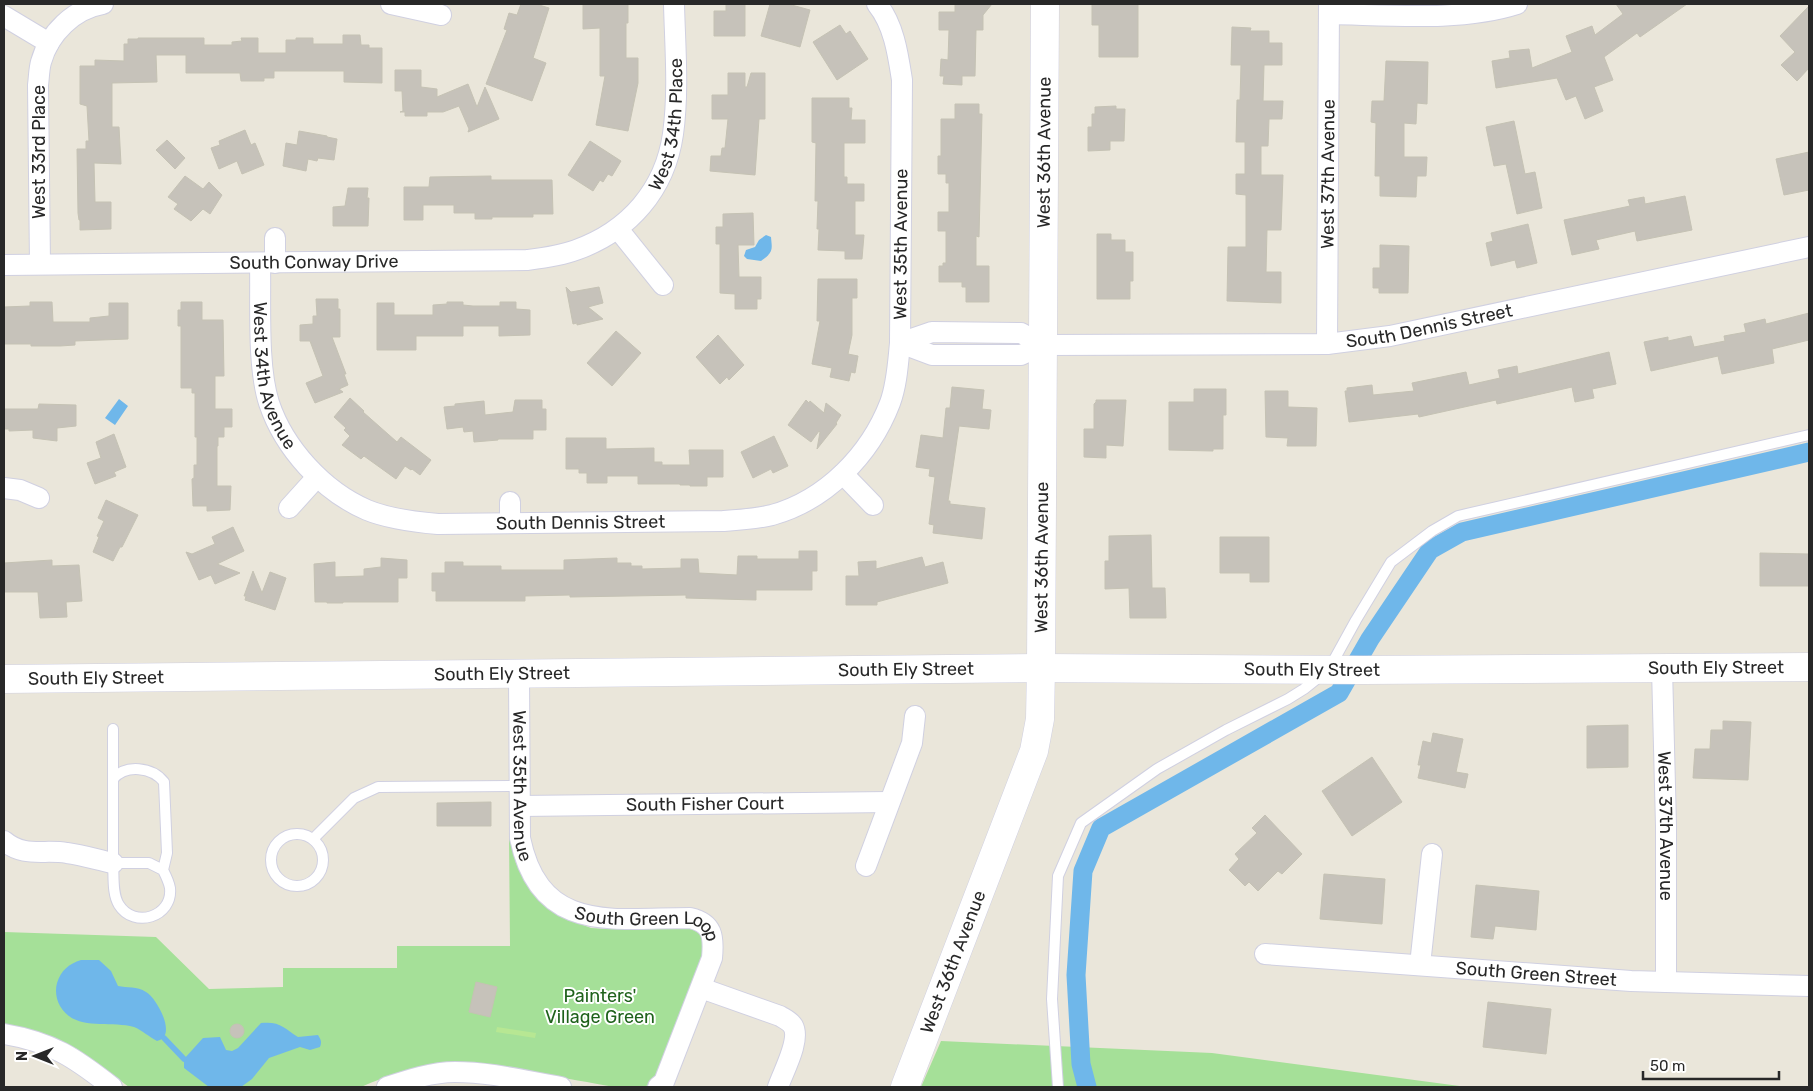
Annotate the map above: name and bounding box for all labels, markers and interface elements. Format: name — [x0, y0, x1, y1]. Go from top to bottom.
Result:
street label: West 34th Place — [644, 58, 687, 195]
street label: West 36th Avenue — [1033, 77, 1056, 228]
street label: West 33rd Place — [28, 85, 50, 219]
street label: West 37th Avenue — [1317, 99, 1339, 249]
street label: West 35th Avenue — [889, 168, 912, 320]
street label: South Conway Drive — [229, 250, 399, 274]
street label: South Dennis Street — [1345, 299, 1514, 353]
street label: West 34th Avenue — [249, 302, 301, 454]
street label: West 36th Avenue — [1030, 482, 1053, 633]
street label: South Dennis Street — [496, 511, 665, 534]
street label: South Ely Street — [1648, 656, 1784, 679]
street label: South Ely Street — [838, 658, 974, 681]
street label: South Ely Street — [1244, 658, 1380, 681]
street label: South Ely Street — [434, 662, 570, 685]
street label: South Ely Street — [28, 666, 164, 690]
street label: West 35th Avenue — [508, 710, 537, 864]
street label: West 37th Avenue — [1653, 751, 1677, 901]
street label: South Fisher Court — [626, 792, 784, 816]
street label: West 36th Avenue — [916, 887, 990, 1037]
street label: South Green Loop — [572, 901, 724, 944]
street label: South Green Street — [1455, 957, 1618, 991]
park label: Painters' Village Green — [545, 985, 655, 1028]
north arrow — [10, 1031, 60, 1081]
scale bar — [1643, 1048, 1779, 1080]
text: N — [14, 1051, 31, 1061]
text: 50 m — [1650, 1057, 1685, 1075]

